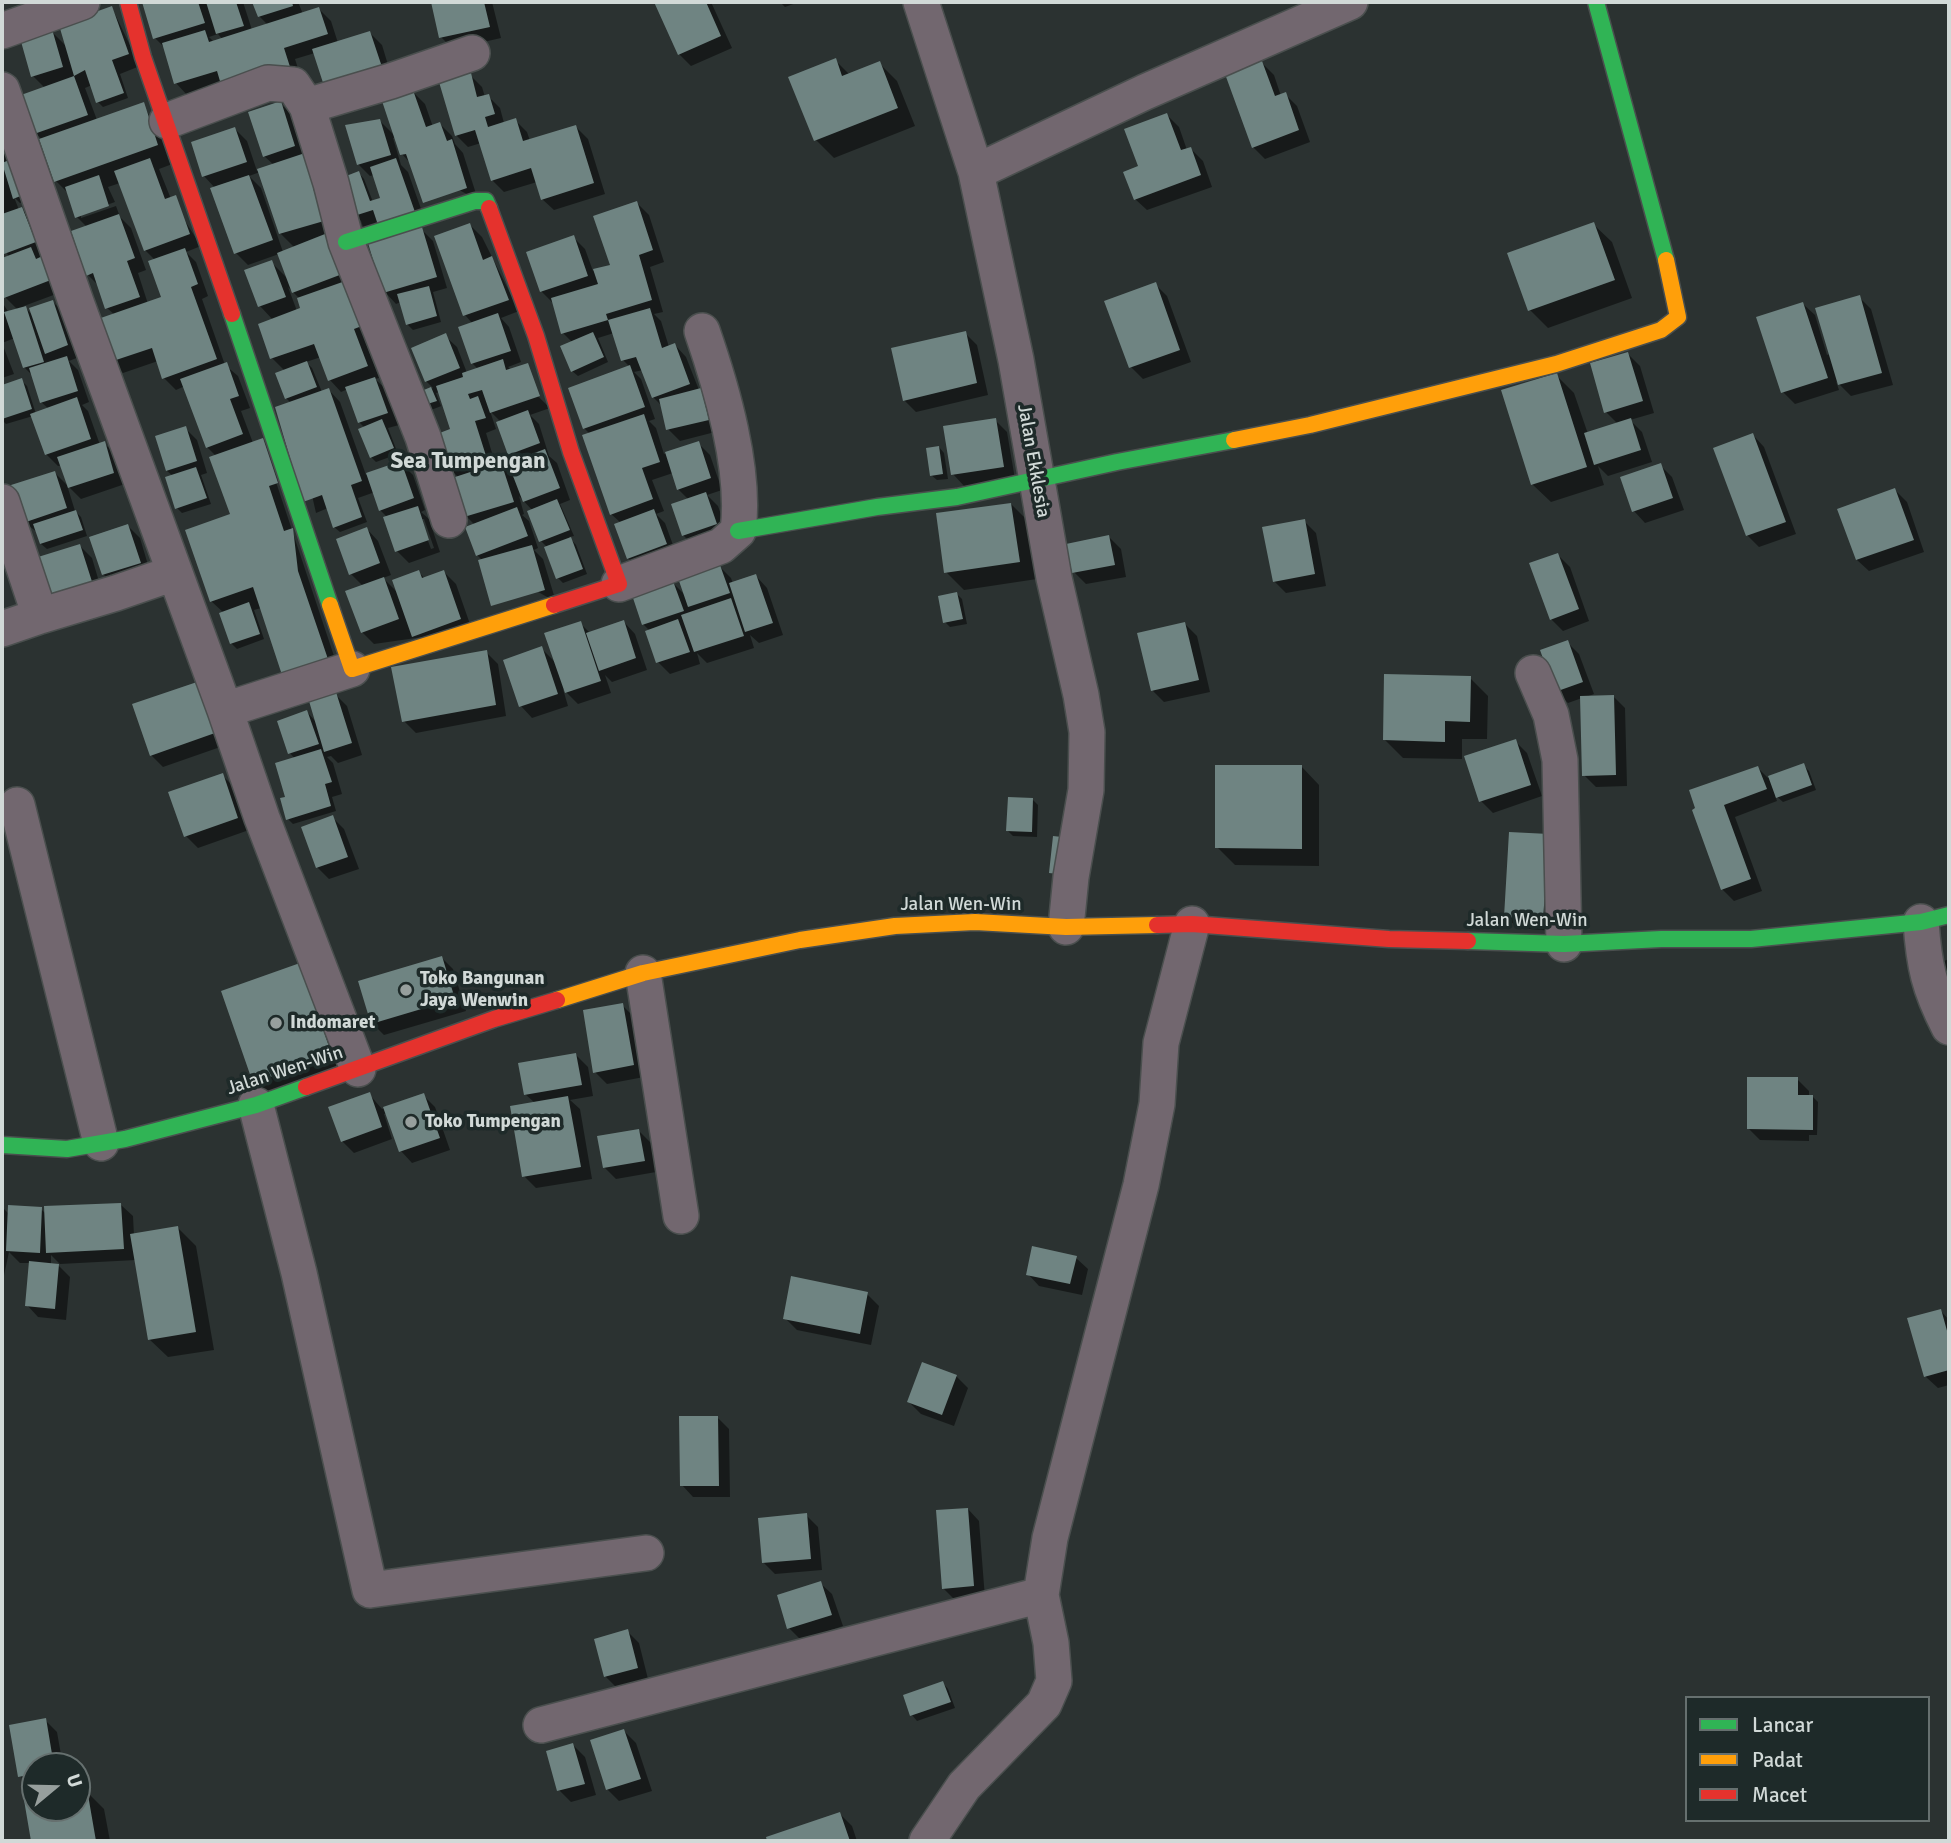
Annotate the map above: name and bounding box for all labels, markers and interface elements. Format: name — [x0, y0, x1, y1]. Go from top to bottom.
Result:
street label: Jalan Ekklesia — [1012, 402, 1054, 520]
district label: Sea Tumpengan — [390, 448, 546, 476]
street label: Jalan Wen-Win — [900, 894, 1022, 916]
street label: Jalan Wen-Win — [1466, 910, 1588, 932]
place label: Toko Bangunan Jaya Wenwin — [420, 968, 545, 1012]
marker: Toko Bangunan Jaya Wenwin — [398, 982, 414, 998]
place label: Indomaret — [290, 1012, 375, 1034]
marker: Indomaret — [268, 1015, 284, 1031]
street label: Jalan Wen-Win — [224, 1041, 346, 1101]
place label: Toko Tumpengan — [425, 1111, 561, 1133]
marker: Toko Tumpengan — [403, 1114, 419, 1130]
legend — [1685, 1696, 1930, 1822]
text: Lancar — [1752, 1712, 1813, 1738]
text: Padat — [1752, 1747, 1803, 1773]
north arrow — [21, 1752, 91, 1822]
text: U — [61, 1771, 87, 1791]
text: Macet — [1752, 1782, 1807, 1808]

